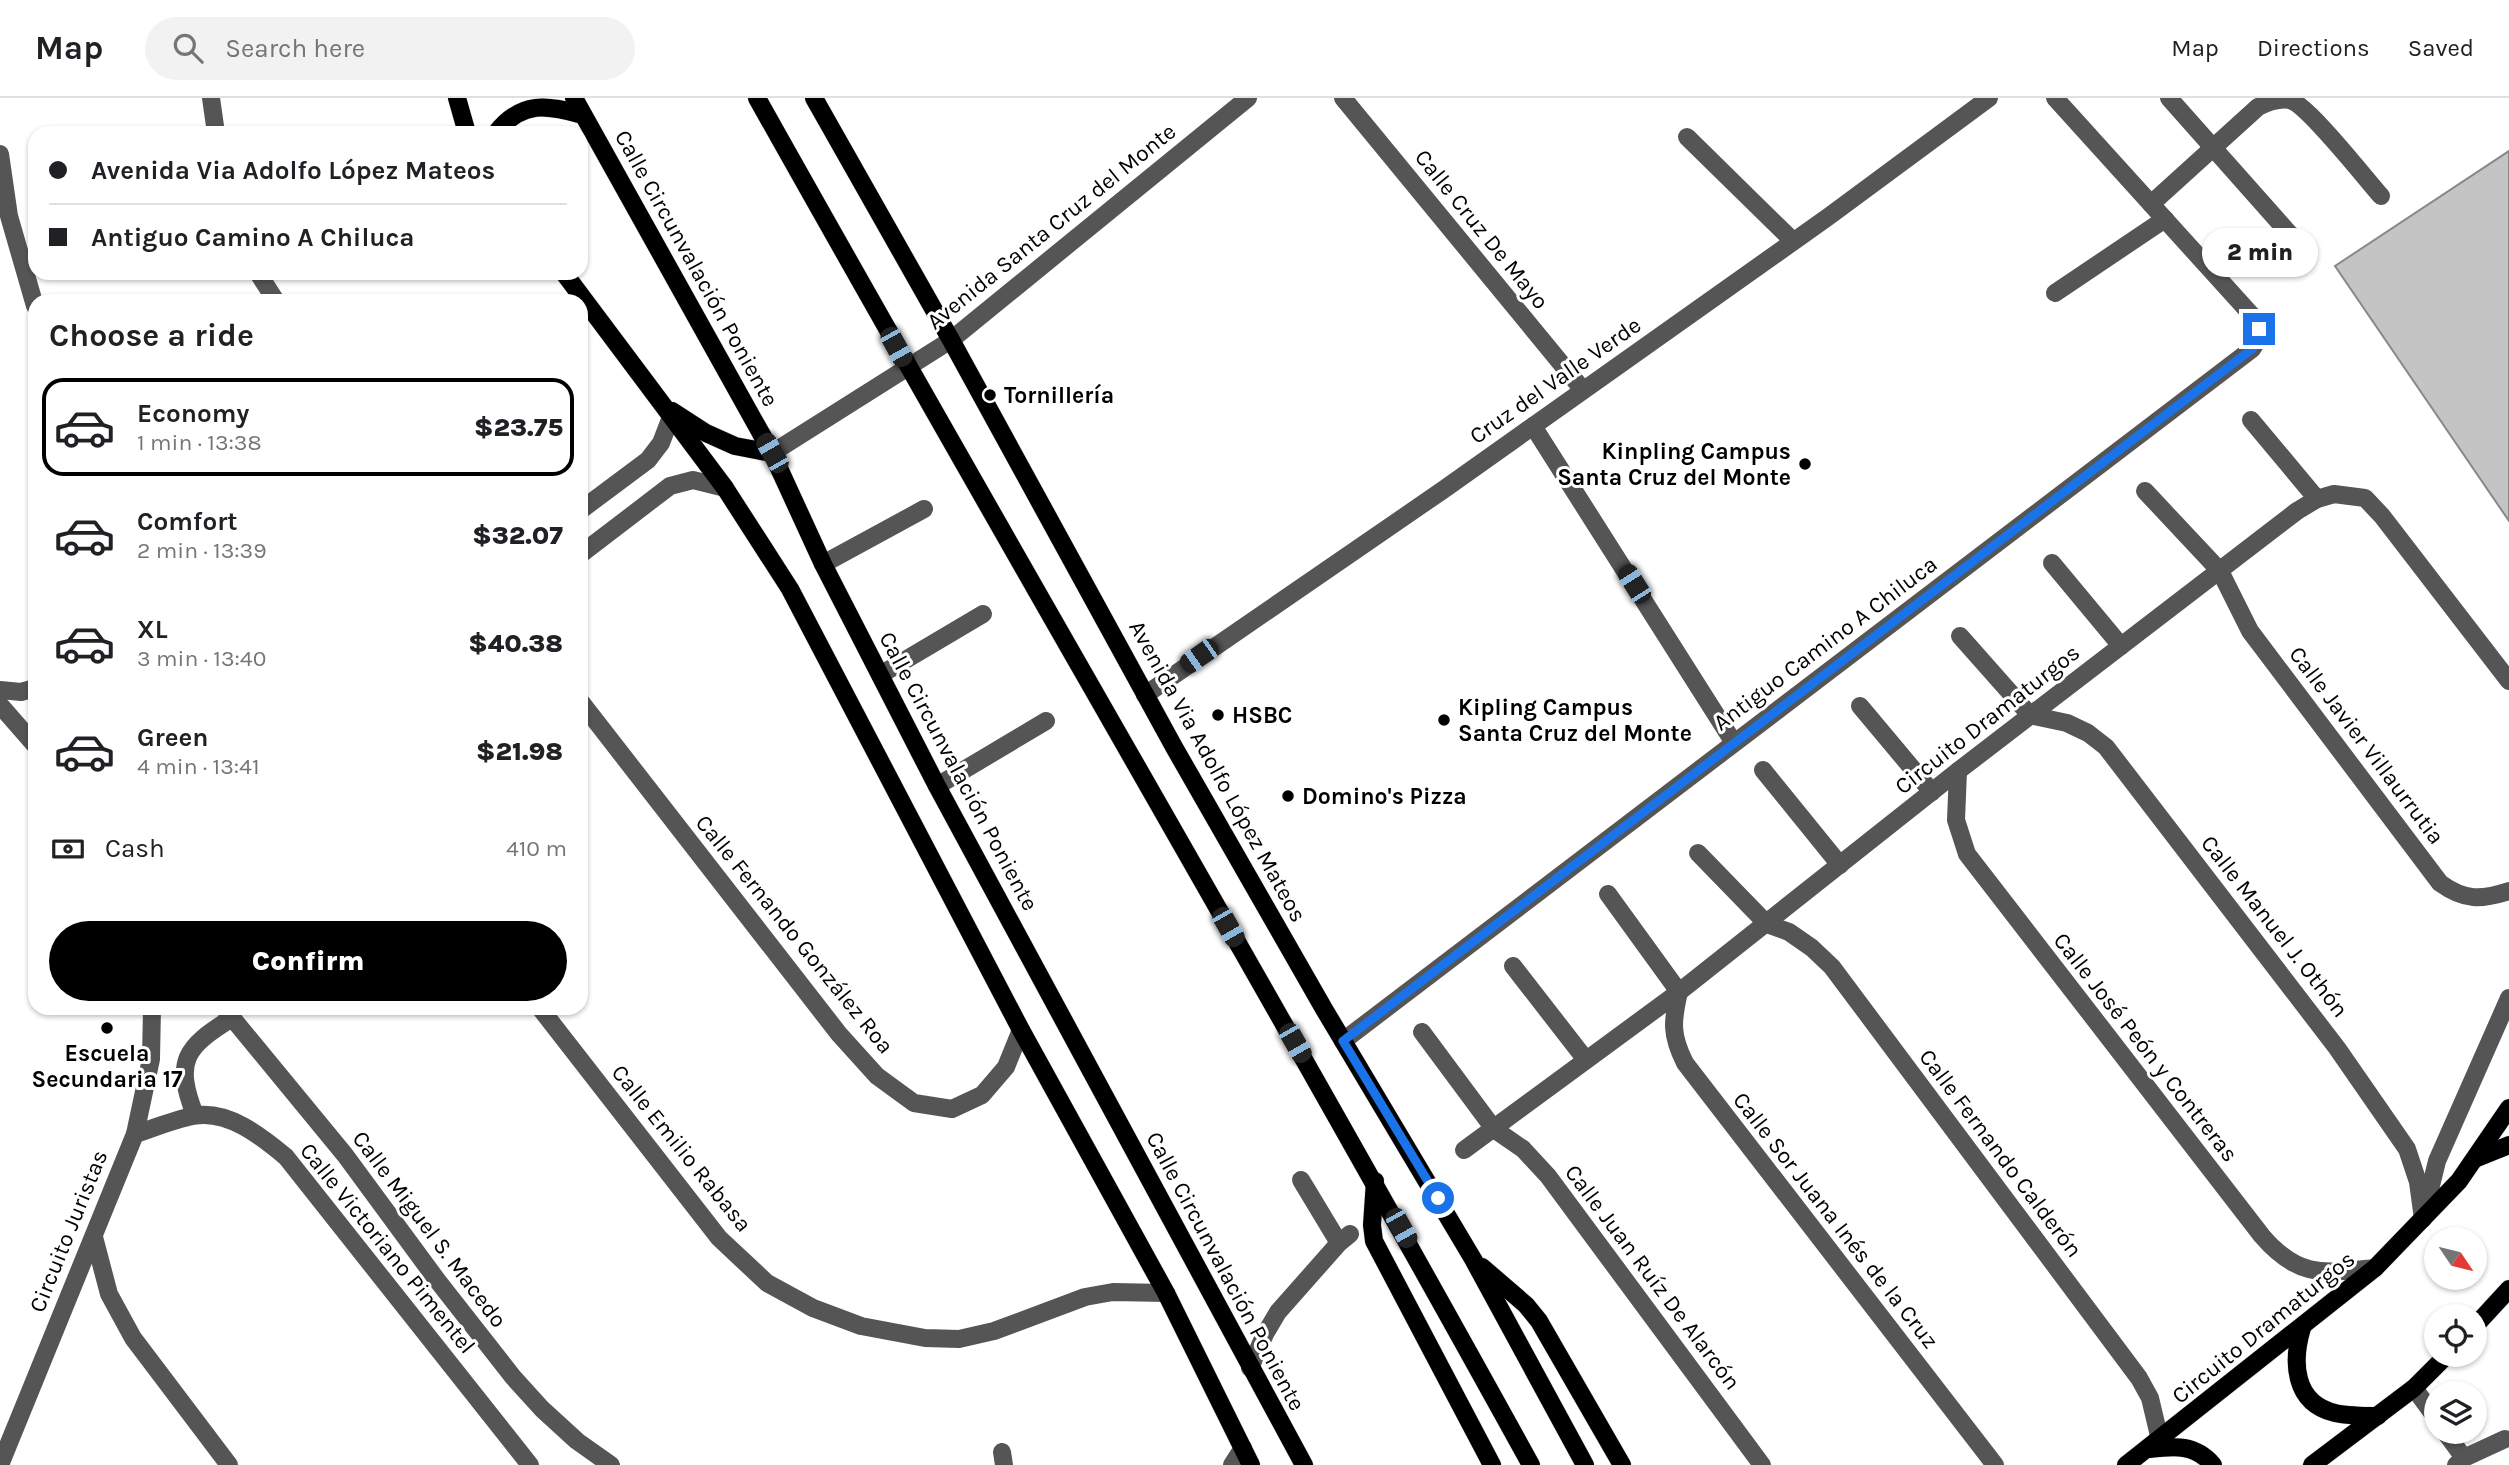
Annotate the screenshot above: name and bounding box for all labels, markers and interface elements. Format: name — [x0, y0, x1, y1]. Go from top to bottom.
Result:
search box — [145, 17, 635, 80]
text: Map — [35, 29, 103, 67]
icon: search — [169, 29, 207, 67]
text: Search here — [225, 33, 365, 64]
text: Map — [2171, 34, 2219, 62]
text: Directions — [2257, 34, 2370, 62]
text: Saved — [2408, 34, 2474, 62]
street label: Avenida Santa Cruz del Monte — [921, 118, 1181, 335]
street label: Calle Circunvalación Poniente — [609, 125, 784, 411]
street label: Calle Cruz De Mayo — [1409, 144, 1554, 315]
text: Avenida Via Adolfo López Mateos — [91, 155, 495, 186]
text: Antiguo Camino A Chiluca — [91, 222, 415, 253]
callout: 2 min — [2201, 228, 2317, 276]
text: 2 min — [2227, 239, 2293, 266]
street label: Cruz del Valle Verde — [1464, 311, 1646, 450]
route end — [2243, 313, 2275, 345]
text: Choose a ride — [49, 317, 254, 354]
car — [877, 324, 916, 370]
place label: Tornillería — [1004, 382, 1114, 409]
marker: Tornillería — [982, 387, 998, 403]
icon: car — [53, 396, 116, 459]
text: Economy — [137, 398, 249, 429]
text: $23.75 — [474, 412, 563, 443]
text: 1 min · 13:38 — [137, 429, 262, 456]
car — [753, 430, 792, 476]
place label: Kinpling Campus Santa Cruz del Monte — [1557, 438, 1791, 491]
marker: Kinpling Campus Santa Cruz del Monte — [1797, 456, 1813, 472]
icon: car — [53, 504, 116, 567]
text: Comfort — [137, 506, 238, 537]
text: $32.07 — [472, 520, 563, 551]
text: 2 min · 13:39 — [137, 537, 266, 564]
street label: Antiguo Camino A Chiluca — [1708, 550, 1942, 736]
car — [1614, 561, 1655, 607]
icon: car — [53, 612, 116, 675]
text: XL — [137, 614, 168, 645]
street label: Avenida Via Adolfo López Mateos — [1123, 616, 1312, 927]
street label: Calle Circunvalación Poniente — [873, 627, 1044, 915]
text: $40.38 — [468, 628, 563, 659]
car — [1176, 635, 1223, 677]
street label: Circuito Dramaturgos — [1890, 639, 2085, 800]
street label: Calle Javier Villaurrutia — [2283, 641, 2450, 850]
text: 3 min · 13:40 — [137, 645, 266, 672]
place label: Kipling Campus Santa Cruz del Monte — [1458, 694, 1692, 747]
place label: HSBC — [1232, 702, 1292, 729]
marker: HSBC — [1210, 707, 1226, 723]
marker: Kipling Campus Santa Cruz del Monte — [1436, 712, 1452, 728]
icon: car — [53, 720, 116, 783]
text: Green — [137, 722, 209, 753]
text: $21.98 — [476, 736, 563, 767]
text: 4 min · 13:41 — [137, 753, 260, 780]
place label: Domino's Pizza — [1302, 783, 1467, 810]
marker: Domino's Pizza — [1280, 788, 1296, 804]
street label: Calle Fernando González Roa — [690, 810, 899, 1059]
icon: cash — [49, 830, 87, 868]
street label: Calle Manuel J. Othón — [2195, 830, 2354, 1023]
text: Cash — [105, 833, 165, 864]
text: 410 m — [506, 835, 567, 862]
car — [1209, 904, 1248, 950]
button: Confirm — [49, 921, 567, 1001]
street label: Calle José Peón y Contreras — [2048, 927, 2243, 1167]
marker: Escuela Secundaria 17 — [99, 1020, 115, 1036]
car — [1276, 1020, 1315, 1066]
place label: Escuela Secundaria 17 — [32, 1040, 183, 1093]
street label: Calle Fernando Calderón — [1913, 1044, 2088, 1263]
street label: Calle Emilio Rabasa — [606, 1059, 757, 1237]
street label: Calle Sor Juana Inés de la Cruz — [1727, 1087, 1944, 1354]
street label: Calle Miguel S. Macedo — [347, 1126, 512, 1333]
street label: Calle Circunvalación Poniente — [1140, 1127, 1311, 1415]
street label: Calle Victoriano Pimentel — [294, 1138, 481, 1359]
street label: Circuito Juristas — [24, 1146, 113, 1316]
street label: Calle Juan Ruíz De Alarcón — [1559, 1159, 1746, 1395]
route start — [1422, 1182, 1454, 1214]
car — [1382, 1205, 1421, 1251]
north arrow — [2424, 1227, 2487, 1290]
map controls — [2424, 1227, 2487, 1444]
street label: Circuito Dramaturgos — [2167, 1245, 2360, 1409]
button: locate — [2424, 1304, 2487, 1367]
button: layers — [2424, 1381, 2487, 1444]

